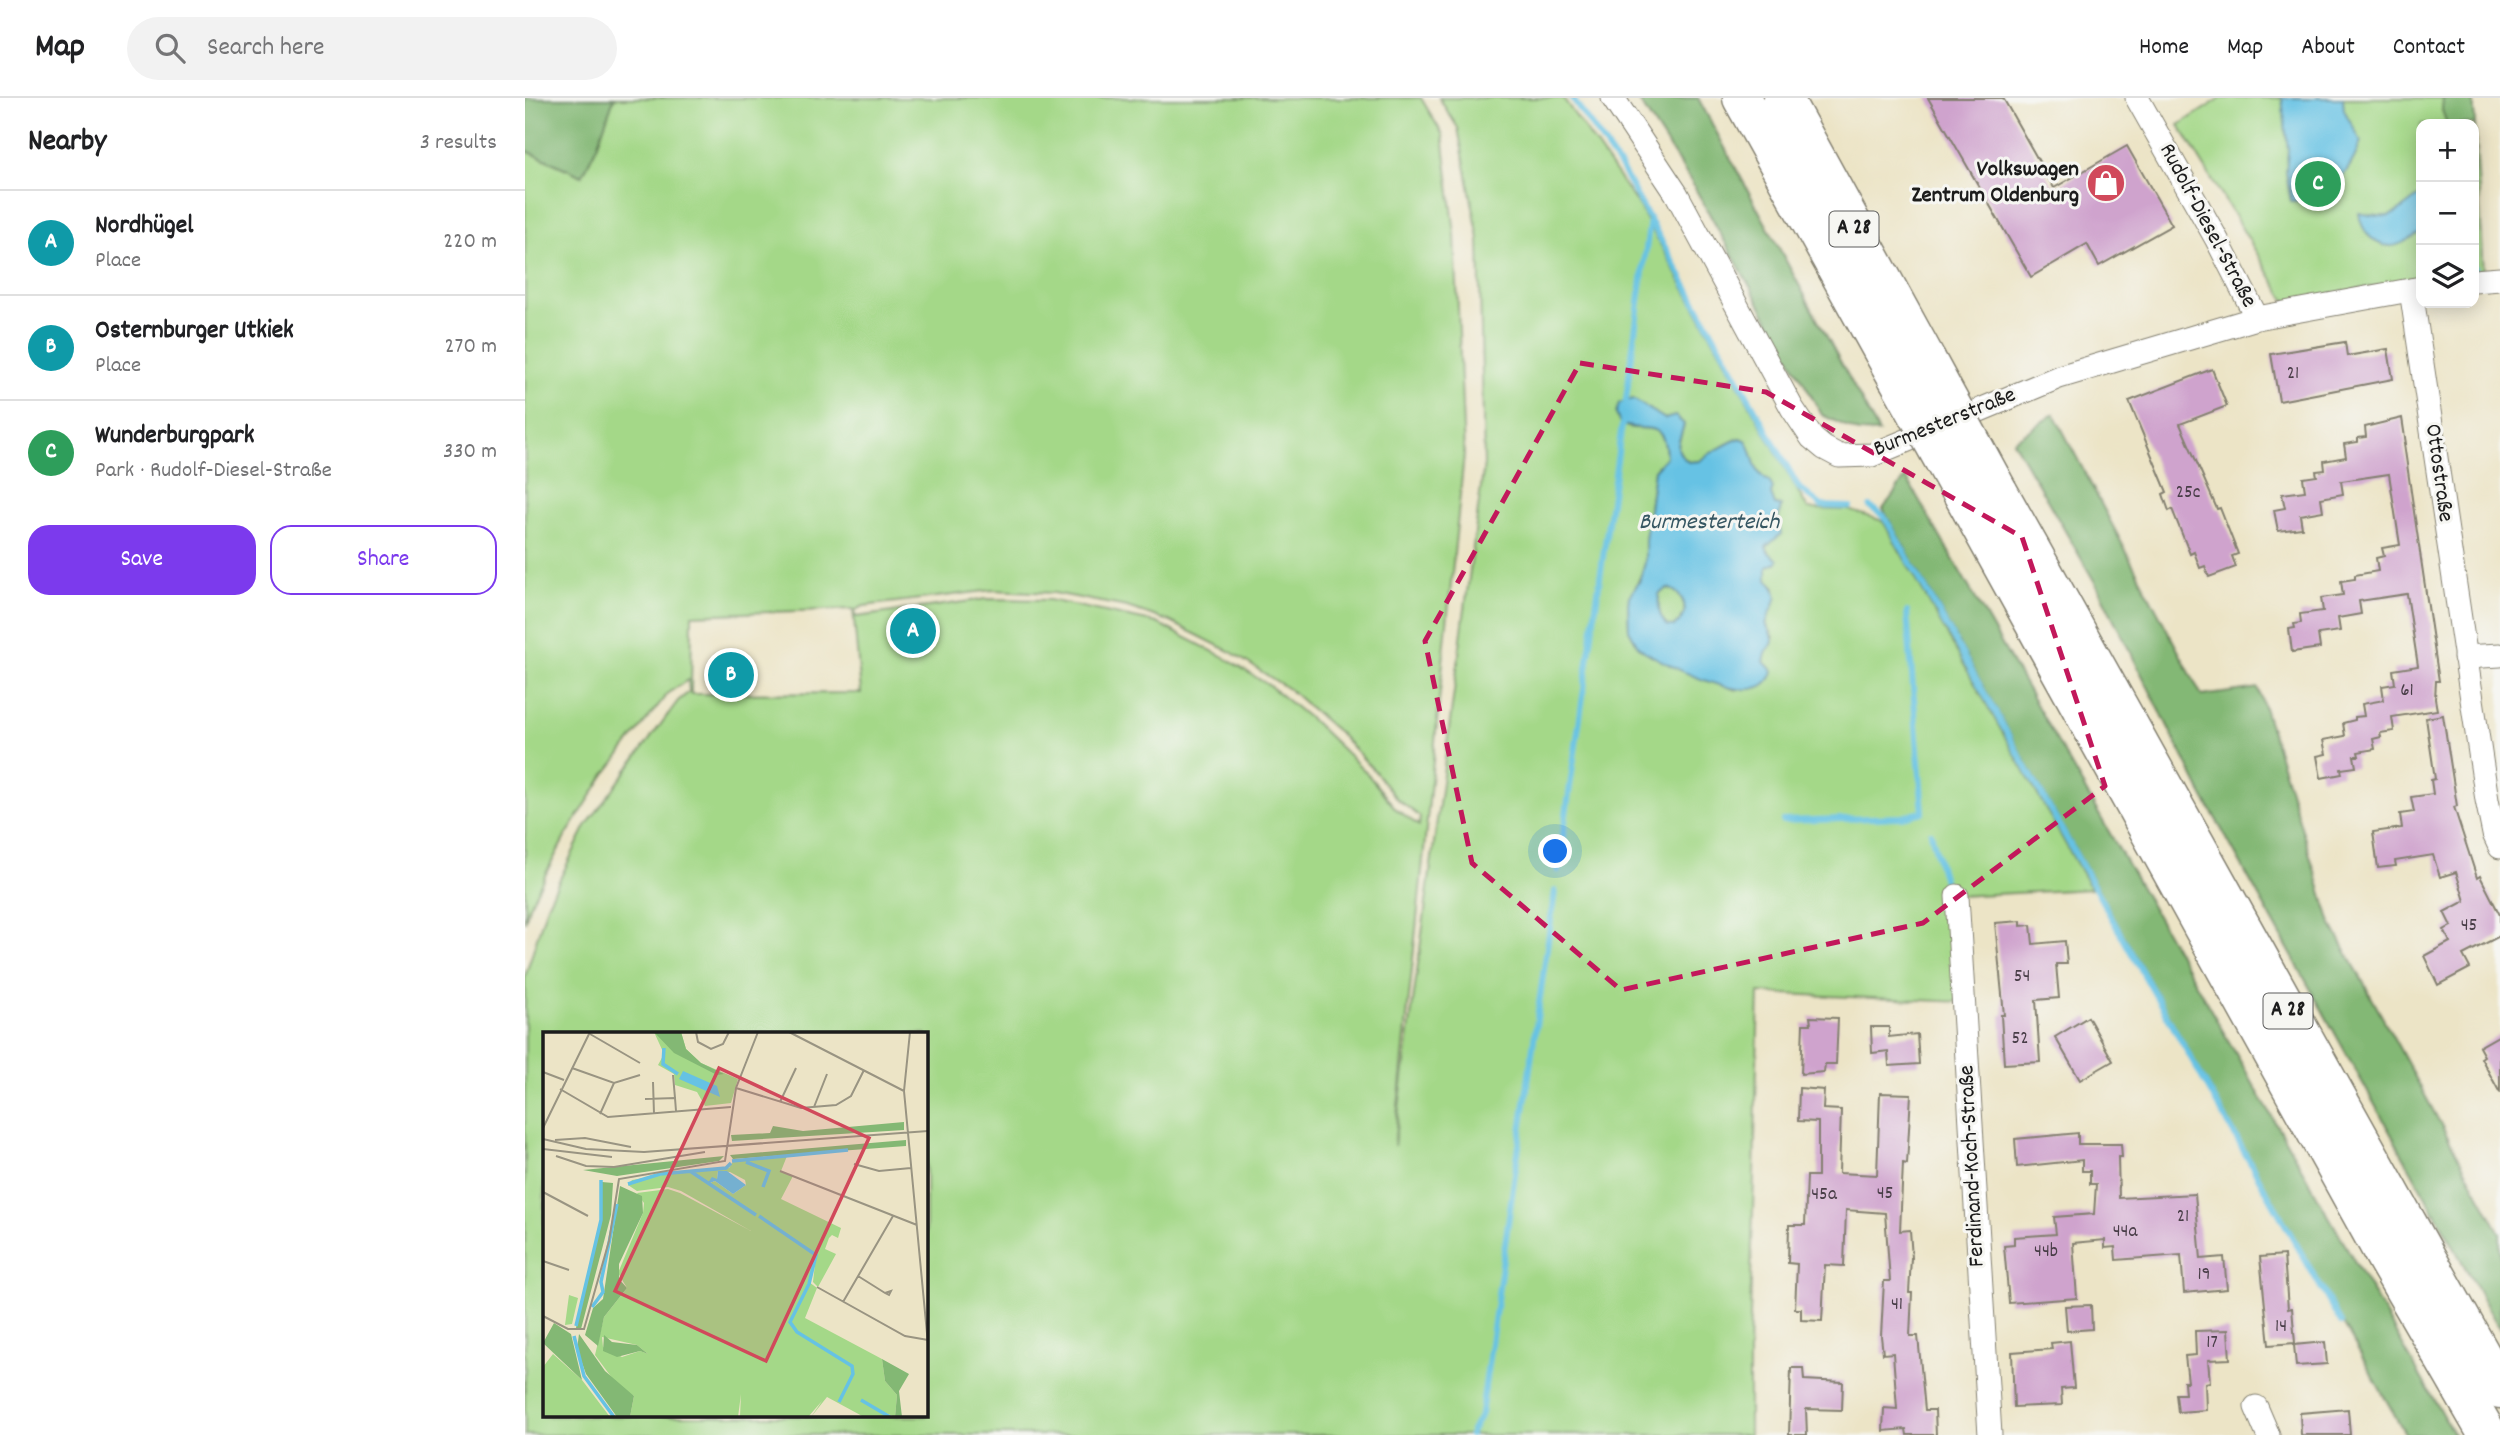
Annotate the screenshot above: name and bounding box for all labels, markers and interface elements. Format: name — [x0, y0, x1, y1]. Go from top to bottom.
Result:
search box — [127, 17, 617, 80]
text: Map — [35, 25, 85, 72]
icon: search — [151, 29, 189, 67]
text: Search here — [207, 30, 325, 67]
text: Home — [2139, 31, 2189, 65]
text: Map — [2227, 31, 2263, 65]
text: About — [2301, 31, 2355, 65]
text: Contact — [2393, 31, 2465, 65]
map controls — [2416, 119, 2479, 308]
button: + — [2416, 119, 2479, 182]
text: Nearby — [28, 122, 106, 165]
text: 3 results — [420, 127, 497, 160]
street label: Rudolf-Diesel-Straße — [2150, 138, 2264, 314]
place label: Volkswagen Zentrum Oldenburg — [1911, 154, 2079, 213]
pin: C — [2295, 158, 2341, 210]
shop icon: Volkswagen Zentrum Oldenburg — [2085, 162, 2127, 204]
button: − — [2416, 182, 2479, 245]
text: Nordhügel — [95, 208, 193, 245]
road number: A 28 — [1829, 212, 1879, 246]
text: A — [45, 226, 57, 259]
text: 220 m — [443, 226, 497, 259]
text: Place — [95, 245, 141, 278]
button: layers — [2416, 245, 2479, 308]
text: Osternburger Utkiek — [95, 313, 294, 350]
text: B — [46, 331, 56, 364]
text: 270 m — [445, 331, 497, 364]
text: Place — [95, 350, 141, 383]
house number: 21 — [2287, 361, 2299, 388]
street label: Burmesterstraße — [1869, 379, 2021, 467]
text: Wunderburgpark — [95, 418, 254, 455]
street label: Ottostraße — [2415, 422, 2461, 524]
text: C — [45, 436, 57, 469]
text: 330 m — [443, 436, 497, 469]
text: Park · Rudolf-Diesel-Straße — [95, 455, 332, 488]
house number: 25c — [2176, 480, 2200, 507]
water label: Burmesterteich — [1639, 506, 1780, 540]
button: Save — [28, 525, 256, 595]
button: Share — [270, 525, 497, 595]
pin: A — [890, 605, 936, 657]
pin: B — [708, 649, 754, 701]
house number: 61 — [2400, 678, 2414, 705]
your location — [1538, 834, 1572, 868]
house number: 45 — [2461, 913, 2477, 940]
house number: 54 — [2014, 964, 2030, 991]
road number: A 28 — [2263, 993, 2313, 1028]
house number: 52 — [2011, 1026, 2029, 1053]
inset map — [543, 1032, 927, 1418]
street label: Ferdinand-Koch-Straße — [1951, 1064, 1995, 1268]
house number: 45 — [1877, 1181, 1893, 1208]
house number: 45a — [1811, 1182, 1838, 1209]
house number: 21 — [2177, 1204, 2189, 1231]
house number: 44a — [2113, 1219, 2138, 1246]
house number: 44b — [2034, 1239, 2058, 1266]
house number: 19 — [2198, 1262, 2210, 1289]
house number: 41 — [1891, 1292, 1903, 1319]
house number: 14 — [2275, 1314, 2287, 1341]
house number: 17 — [2206, 1330, 2218, 1357]

